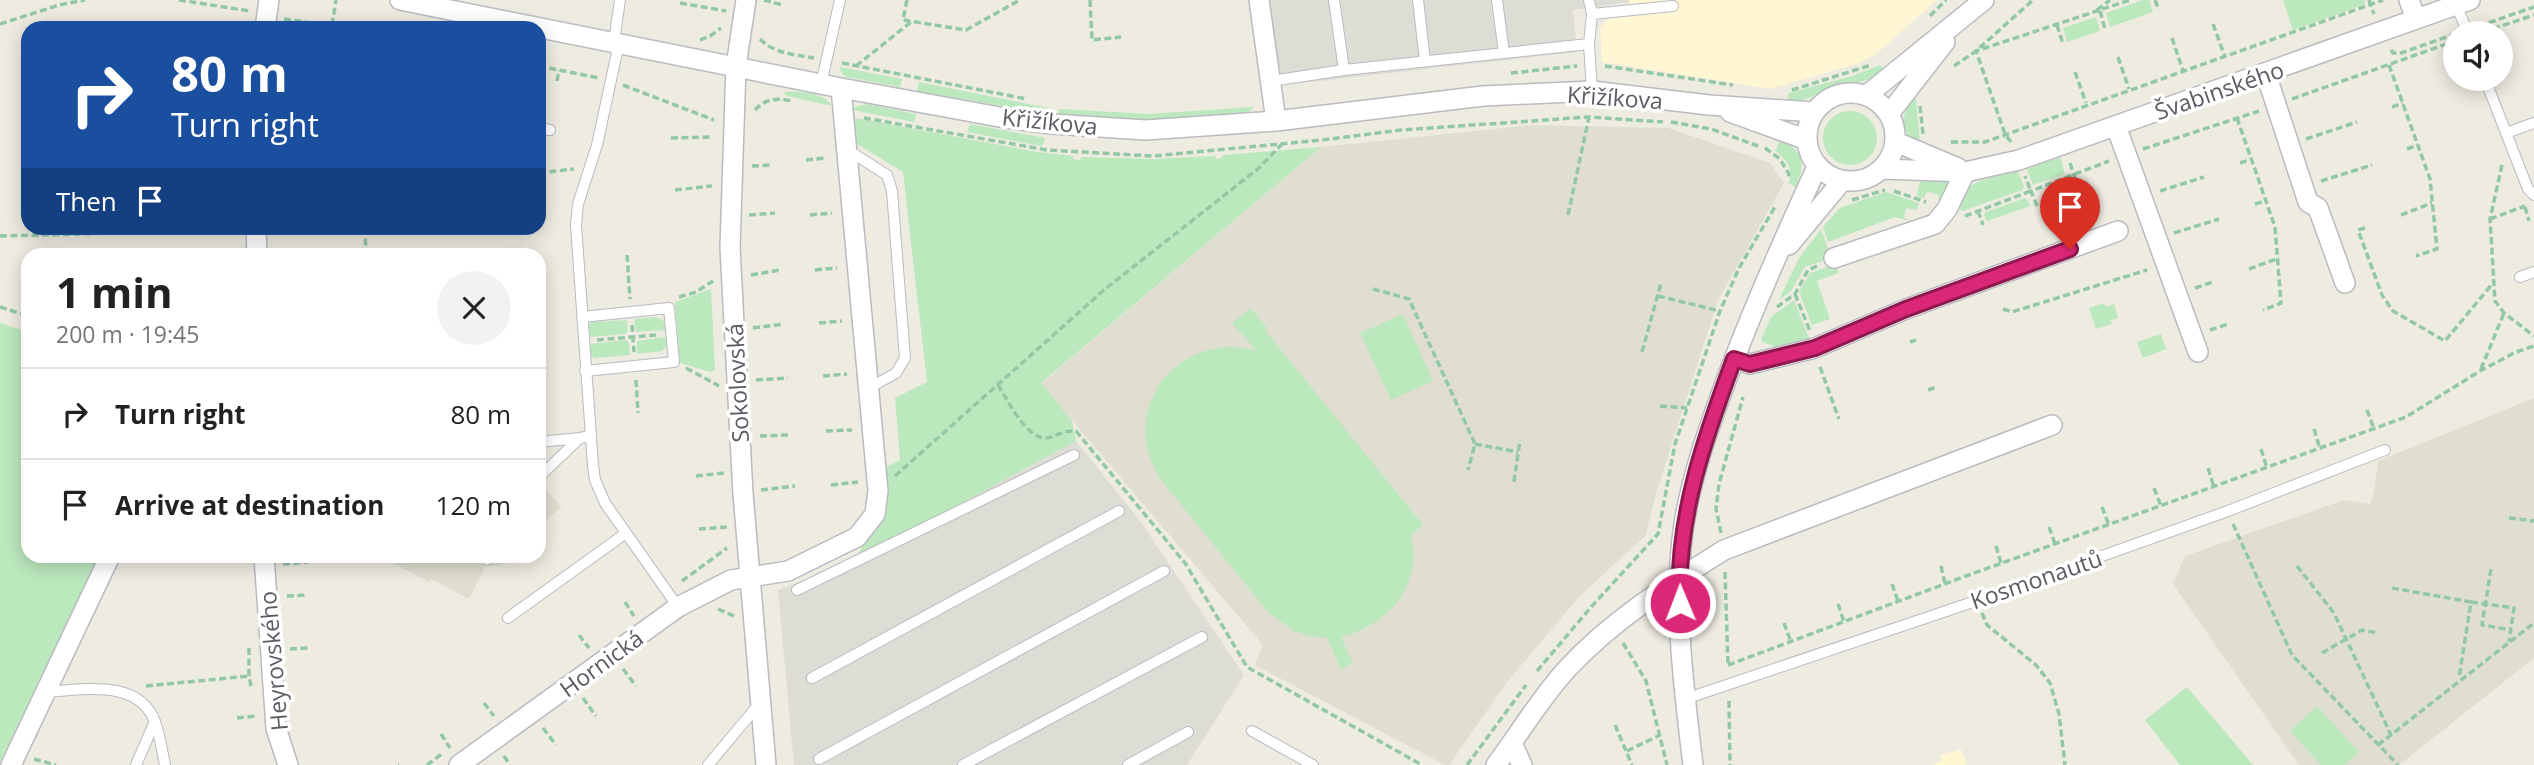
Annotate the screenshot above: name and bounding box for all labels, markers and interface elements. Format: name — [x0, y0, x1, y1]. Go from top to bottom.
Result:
map controls — [2443, 21, 2513, 91]
button: sound — [2443, 21, 2513, 91]
text: 80 m — [171, 40, 288, 106]
icon: right — [56, 49, 147, 140]
street label: Švabinského — [2150, 53, 2288, 127]
street label: Křižíkova — [1566, 78, 1664, 116]
street label: Křižíkova — [1001, 100, 1099, 142]
text: Turn right — [171, 103, 319, 146]
pin — [2040, 177, 2100, 249]
icon: arrive — [131, 182, 169, 220]
text: Then — [56, 183, 117, 219]
icon: arrive — [2051, 188, 2089, 226]
text: 1 min — [56, 263, 173, 320]
button: close — [437, 271, 511, 345]
text: 200 m · 19:45 — [56, 318, 199, 350]
street label: Sokolovská — [718, 323, 756, 443]
icon: right — [56, 395, 94, 433]
text: Turn right — [115, 396, 246, 432]
text: 80 m — [450, 396, 511, 432]
icon: arrive — [56, 486, 94, 524]
text: Arrive at destination — [115, 487, 384, 523]
text: 120 m — [436, 487, 511, 523]
street label: Kosmonautů — [1966, 542, 2106, 616]
position arrow — [1643, 566, 1717, 640]
street label: Heyrovského — [251, 590, 295, 732]
street label: Hornická — [553, 622, 649, 704]

